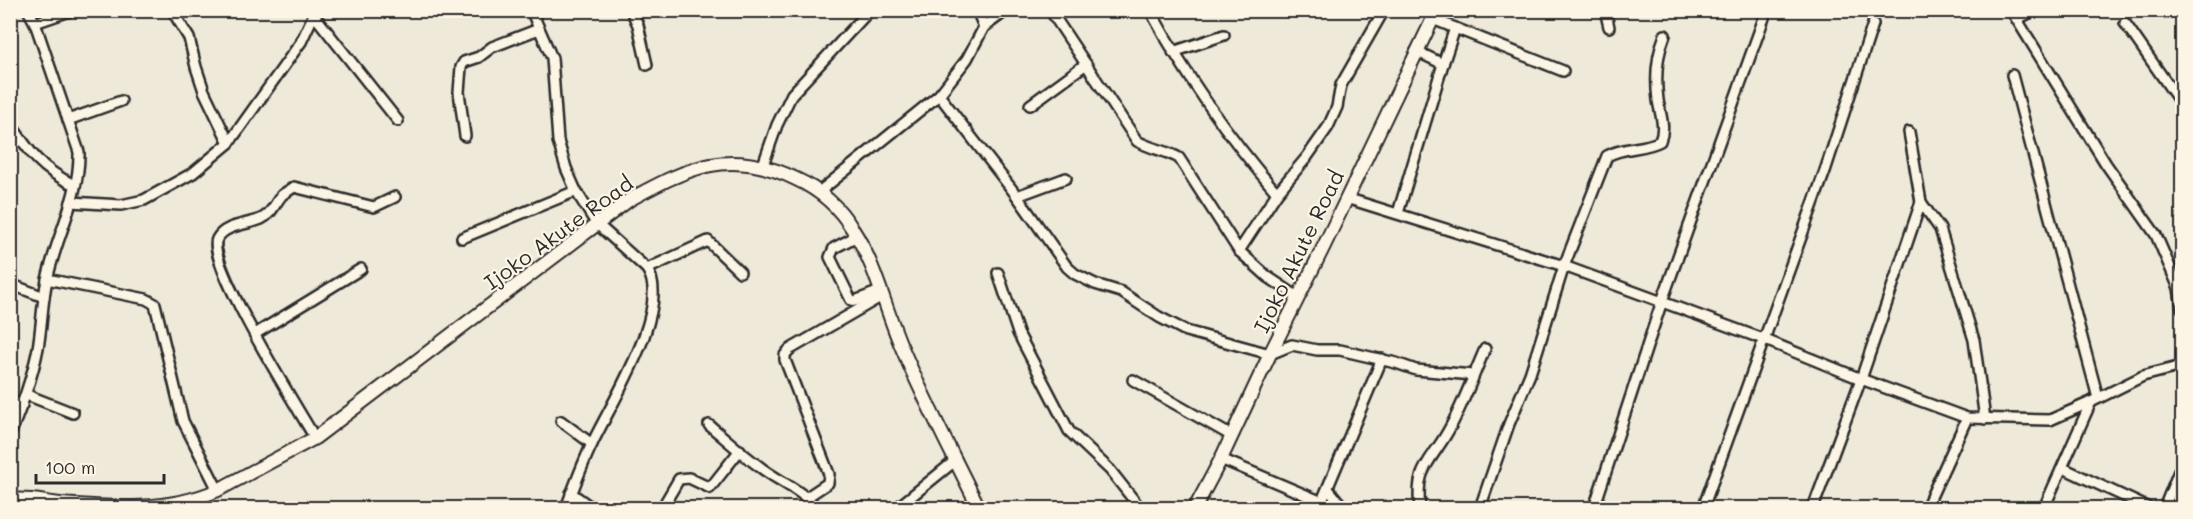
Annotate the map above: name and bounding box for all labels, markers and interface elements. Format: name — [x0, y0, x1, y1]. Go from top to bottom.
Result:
street label: Ijoko Akute Road — [1247, 165, 1349, 337]
street label: Ijoko Akute Road — [478, 169, 638, 295]
scale bar — [36, 447, 164, 485]
text: 100 m — [45, 455, 95, 479]

